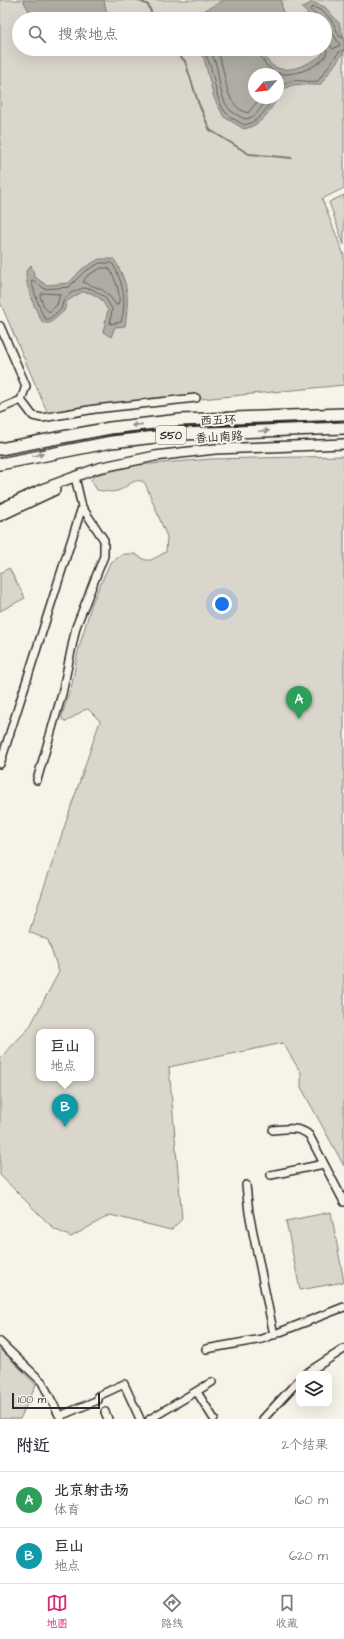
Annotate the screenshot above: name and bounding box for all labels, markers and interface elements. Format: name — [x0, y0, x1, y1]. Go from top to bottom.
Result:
search box — [12, 12, 332, 56]
icon: search — [26, 23, 48, 45]
text: 搜索地点 — [58, 24, 118, 45]
north arrow — [248, 68, 284, 104]
street label: 西五环 — [200, 411, 236, 430]
one-way arrow — [131, 422, 143, 428]
road number: S50 — [156, 426, 186, 444]
one-way arrow — [258, 427, 270, 434]
street label: 香山南路 — [195, 428, 243, 447]
one-way arrow — [32, 452, 44, 458]
your location — [212, 594, 232, 614]
pin: A — [286, 686, 312, 719]
popup — [36, 1029, 94, 1081]
text: 巨山 — [50, 1036, 80, 1057]
text: 地点 — [50, 1057, 76, 1075]
pin: B — [52, 1094, 78, 1127]
map controls — [296, 1371, 332, 1407]
button: layers — [296, 1371, 332, 1407]
scale bar — [12, 1391, 100, 1410]
text: 100 m — [18, 1392, 46, 1407]
text: 附近 — [16, 1434, 50, 1458]
text: 2个结果 — [282, 1436, 328, 1454]
text: 北京射击场 — [54, 1480, 129, 1501]
text: A — [25, 1491, 33, 1509]
text: 160 m — [295, 1491, 328, 1509]
text: 体育 — [54, 1501, 80, 1519]
text: 巨山 — [54, 1536, 84, 1557]
text: B — [24, 1547, 34, 1565]
text: 620 m — [289, 1547, 328, 1565]
text: 地点 — [54, 1557, 80, 1575]
tab: 地图 — [46, 1592, 68, 1631]
tab: 路线 — [161, 1592, 183, 1631]
tab: 收藏 — [276, 1592, 298, 1631]

